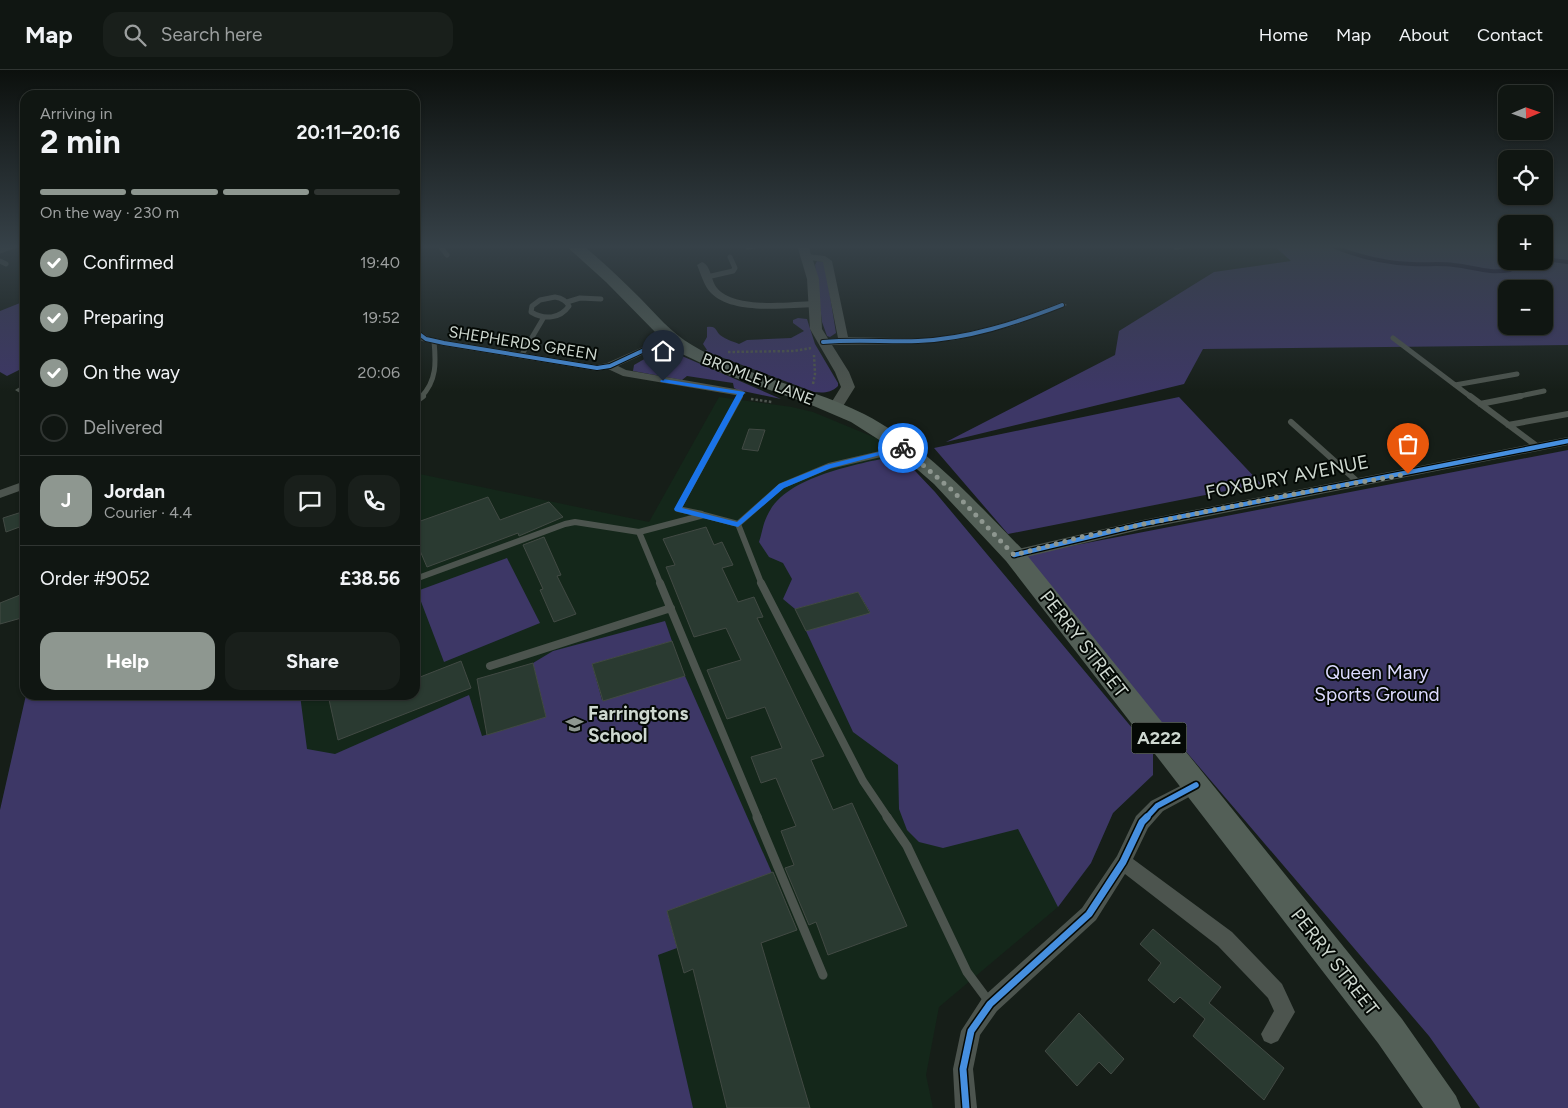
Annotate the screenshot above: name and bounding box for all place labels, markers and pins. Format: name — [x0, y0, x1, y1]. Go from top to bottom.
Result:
pin — [642, 330, 684, 381]
pin — [1387, 423, 1429, 474]
place label: Farringtons School — [588, 702, 688, 747]
school or university icon: Farringtons School — [564, 714, 584, 734]

